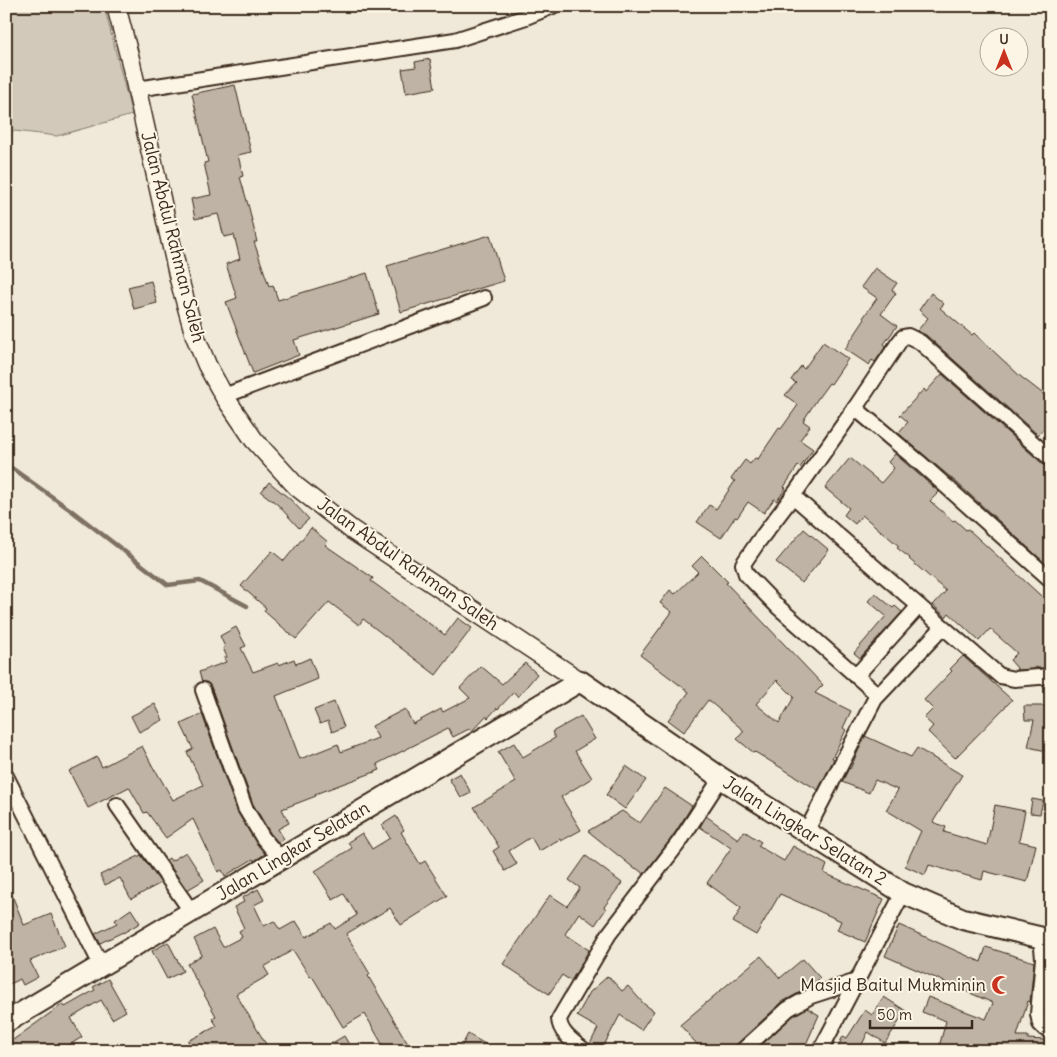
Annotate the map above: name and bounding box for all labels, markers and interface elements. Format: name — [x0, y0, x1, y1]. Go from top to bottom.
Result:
north arrow — [980, 28, 1030, 78]
text: U — [999, 30, 1009, 48]
street label: Jalan Abdul Rahman Saleh — [136, 129, 211, 345]
street label: Jalan Abdul Rahman Saleh — [313, 492, 504, 635]
street label: Jalan Lingkar Selatan 2 — [719, 771, 891, 890]
street label: Jalan Lingkar Selatan — [212, 796, 373, 905]
place label: Masjid Baitul Mukminin — [800, 973, 986, 996]
mosque icon: Masjid Baitul Mukminin — [990, 974, 1012, 996]
scale bar — [870, 997, 972, 1029]
text: 50 m — [877, 1005, 912, 1024]

